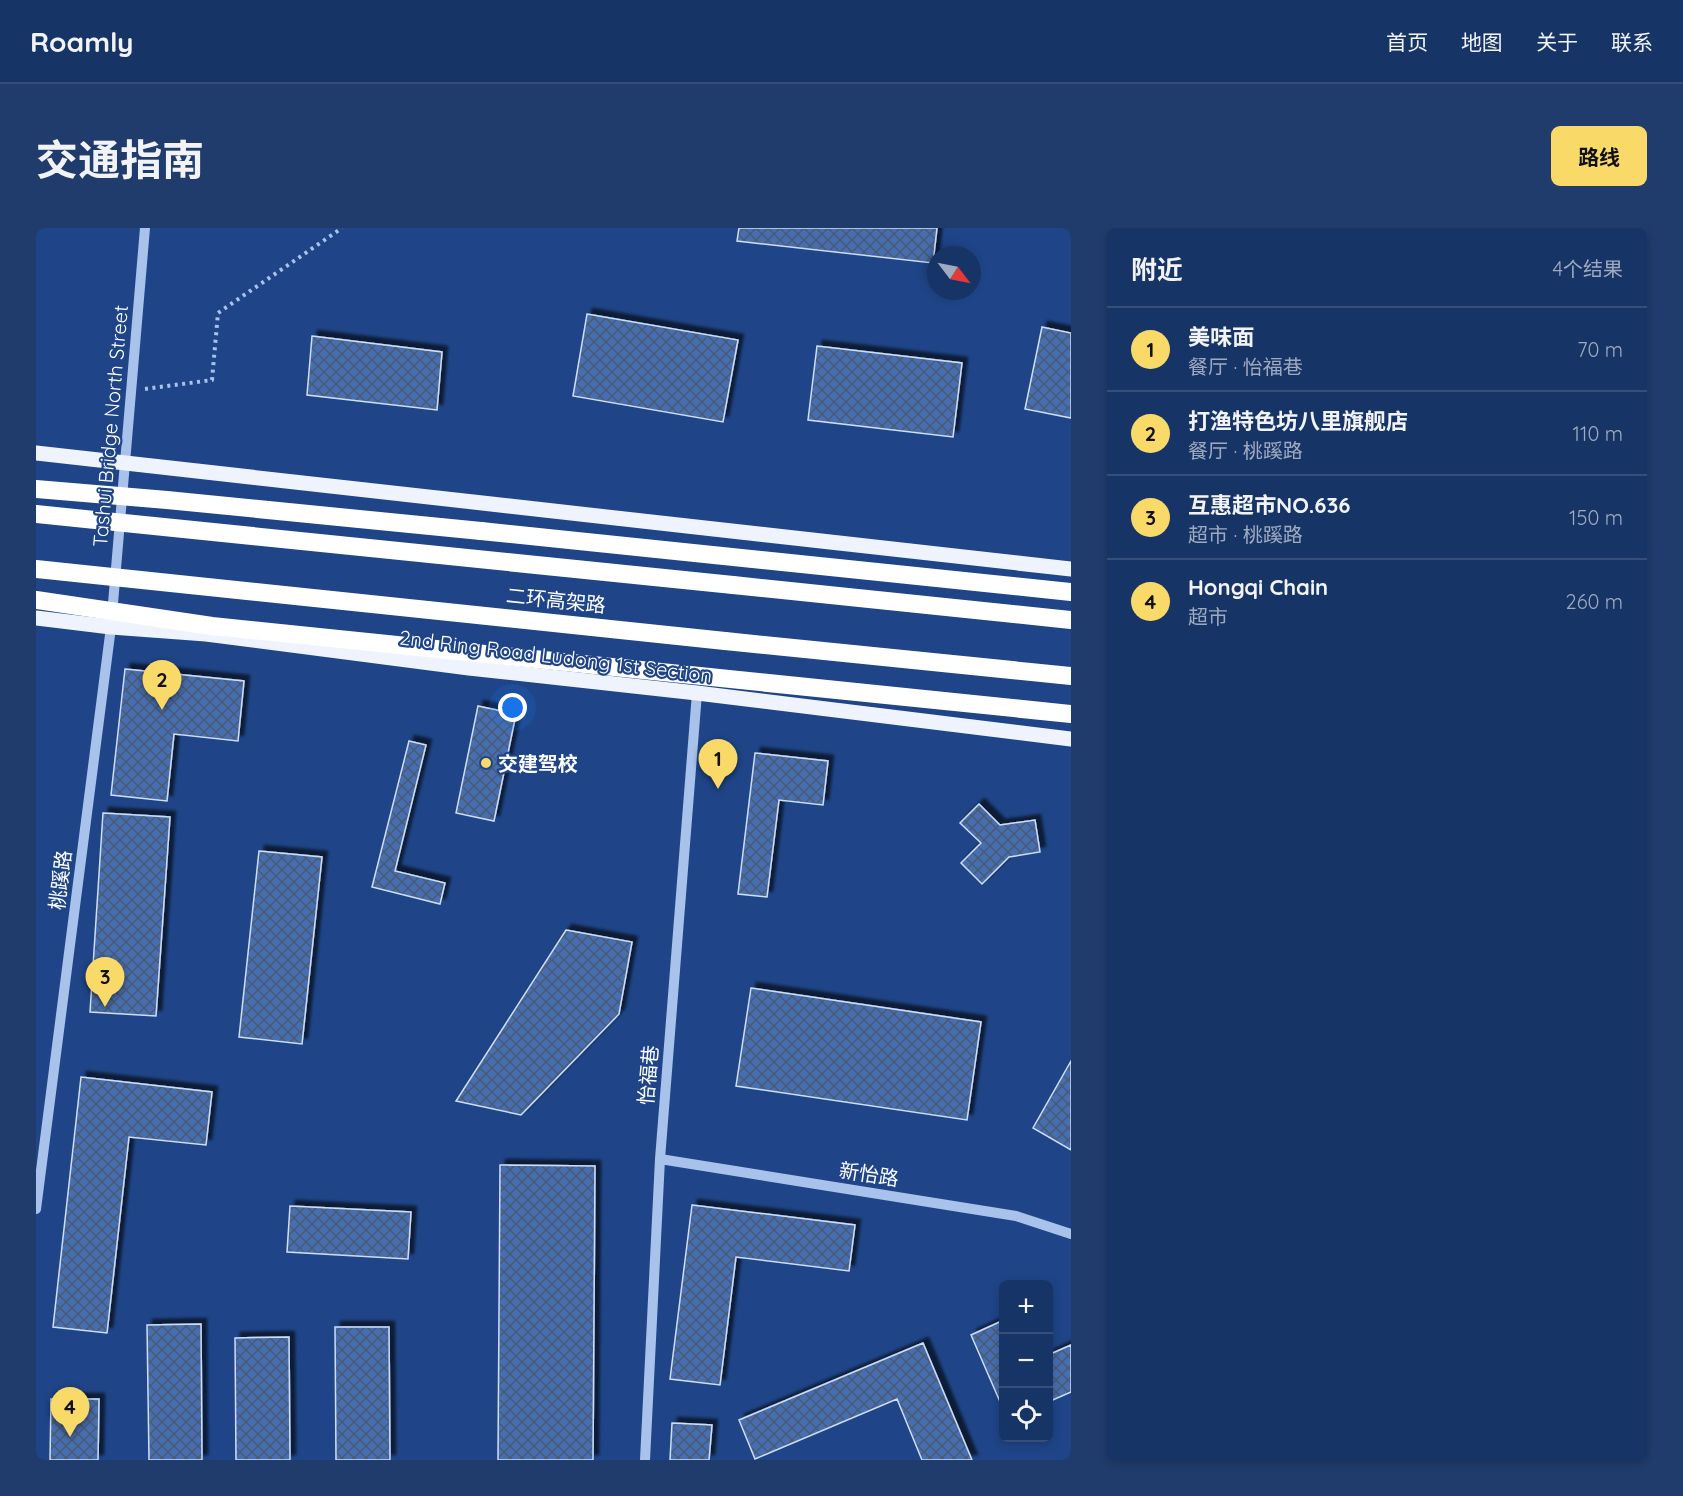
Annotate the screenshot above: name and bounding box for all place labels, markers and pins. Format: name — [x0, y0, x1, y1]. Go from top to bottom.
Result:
pin: 2 — [142, 660, 182, 710]
pin: 1 — [698, 740, 738, 789]
place label: 交建驾校 — [498, 751, 578, 776]
marker: 交建驾校 — [479, 756, 493, 770]
pin: 3 — [86, 958, 124, 1007]
pin: 4 — [51, 1388, 90, 1437]

